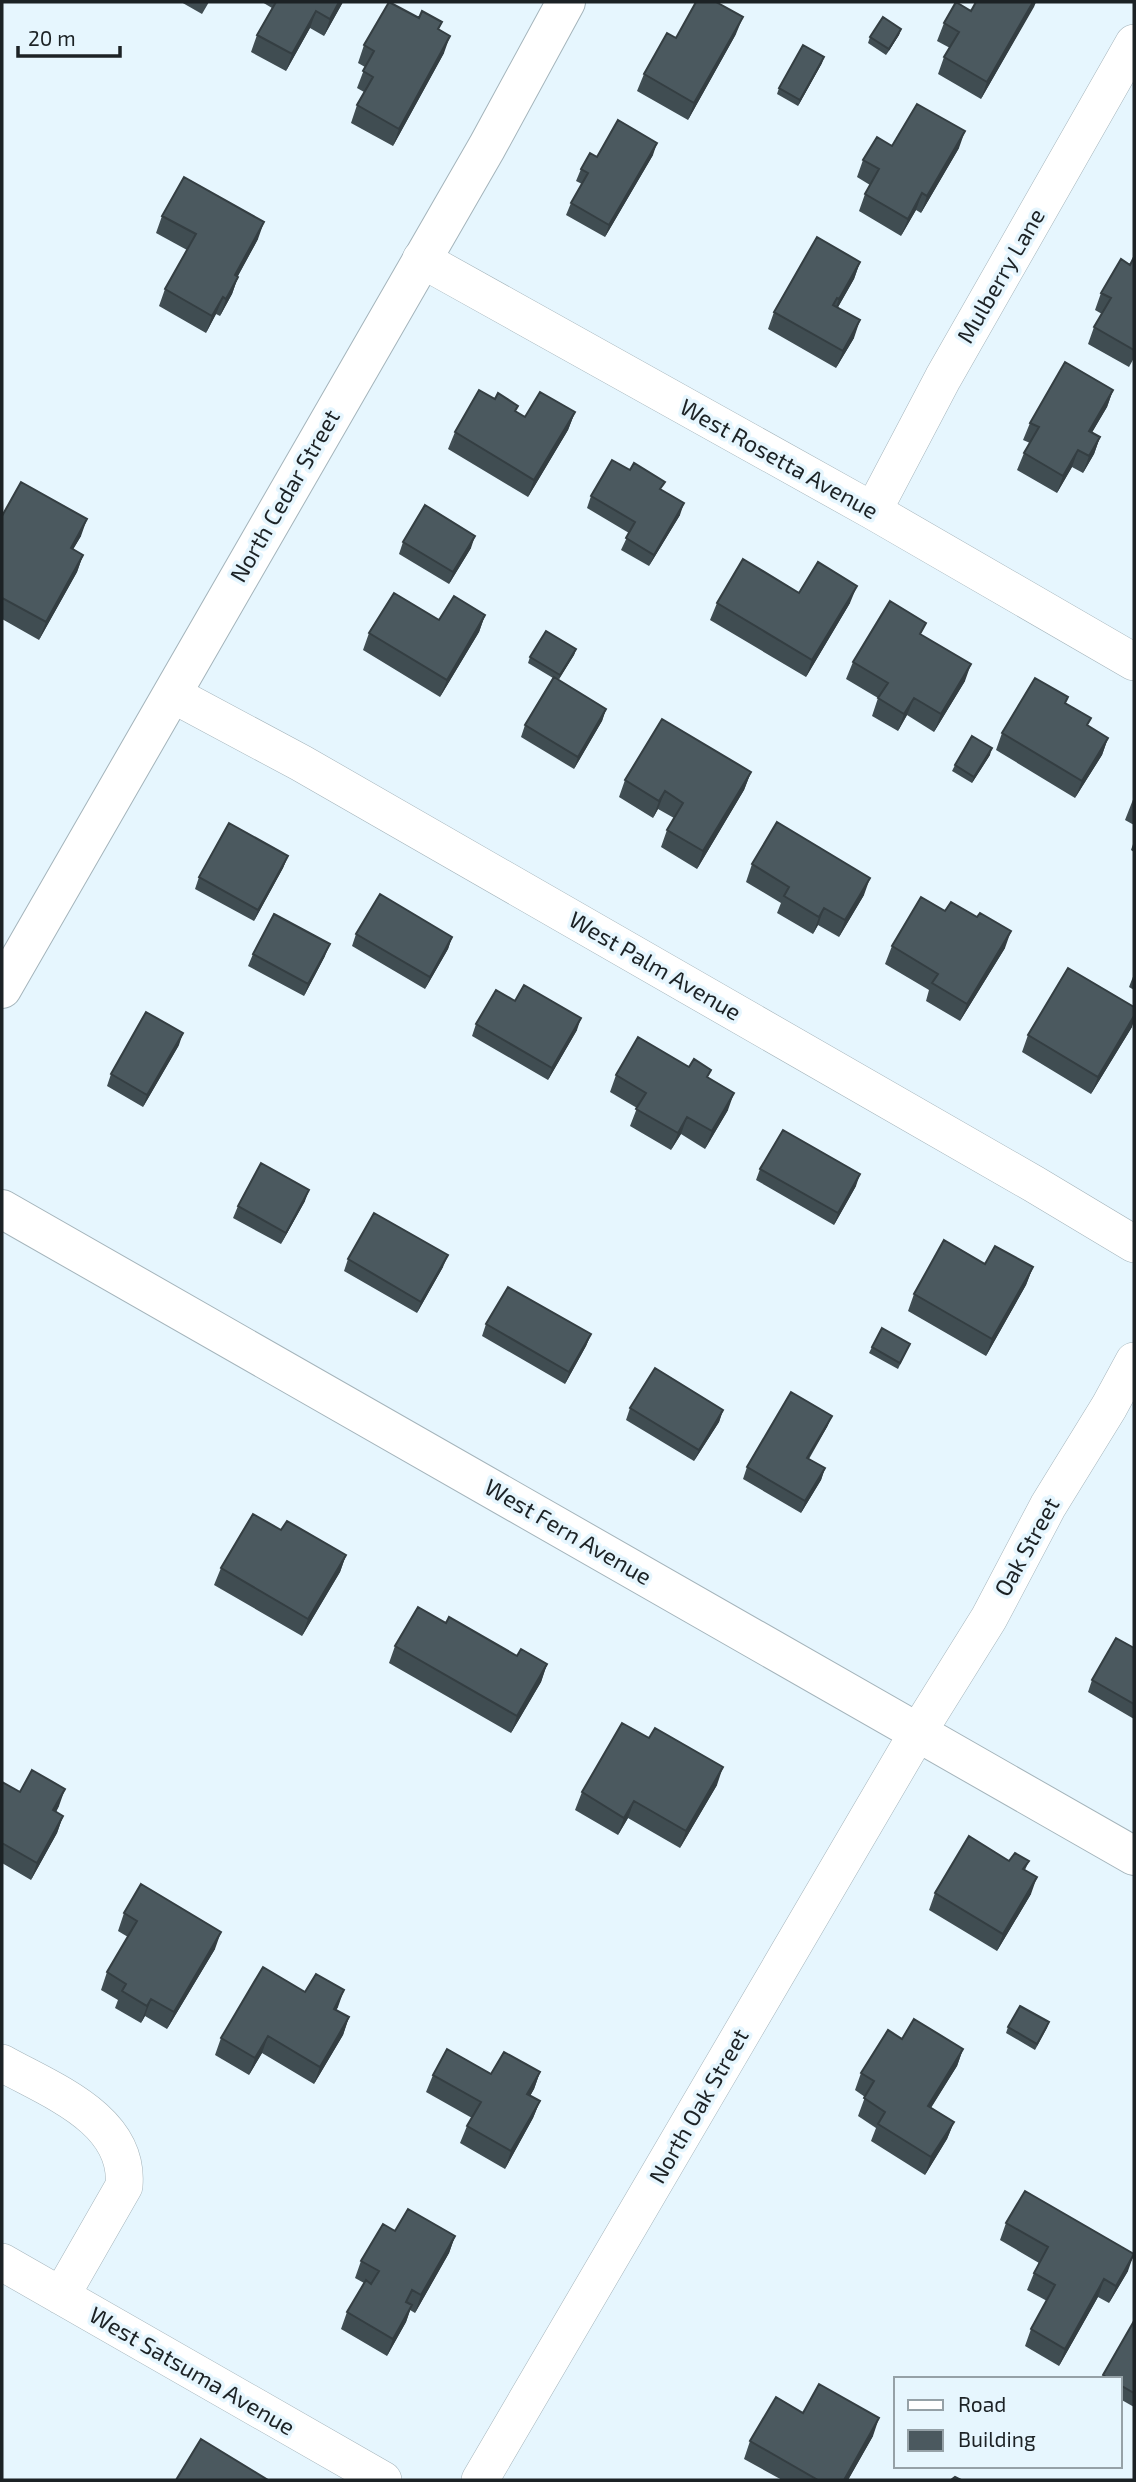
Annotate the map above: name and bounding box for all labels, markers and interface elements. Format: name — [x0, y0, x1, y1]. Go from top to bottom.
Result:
scale bar — [18, 14, 119, 58]
text: 20 m — [28, 25, 76, 50]
street label: Mulberry Lane — [950, 203, 1050, 348]
street label: West Rosetta Avenue — [675, 392, 883, 524]
street label: North Cedar Street — [223, 404, 345, 587]
street label: West Palm Avenue — [564, 904, 747, 1026]
street label: West Fern Avenue — [480, 1472, 657, 1590]
street label: Oak Street — [988, 1492, 1065, 1601]
street label: North Oak Street — [642, 2023, 754, 2188]
street label: West Satsuma Avenue — [85, 2300, 300, 2440]
legend — [894, 2377, 1122, 2468]
text: Road — [958, 2391, 1006, 2416]
text: Building — [958, 2426, 1036, 2451]

